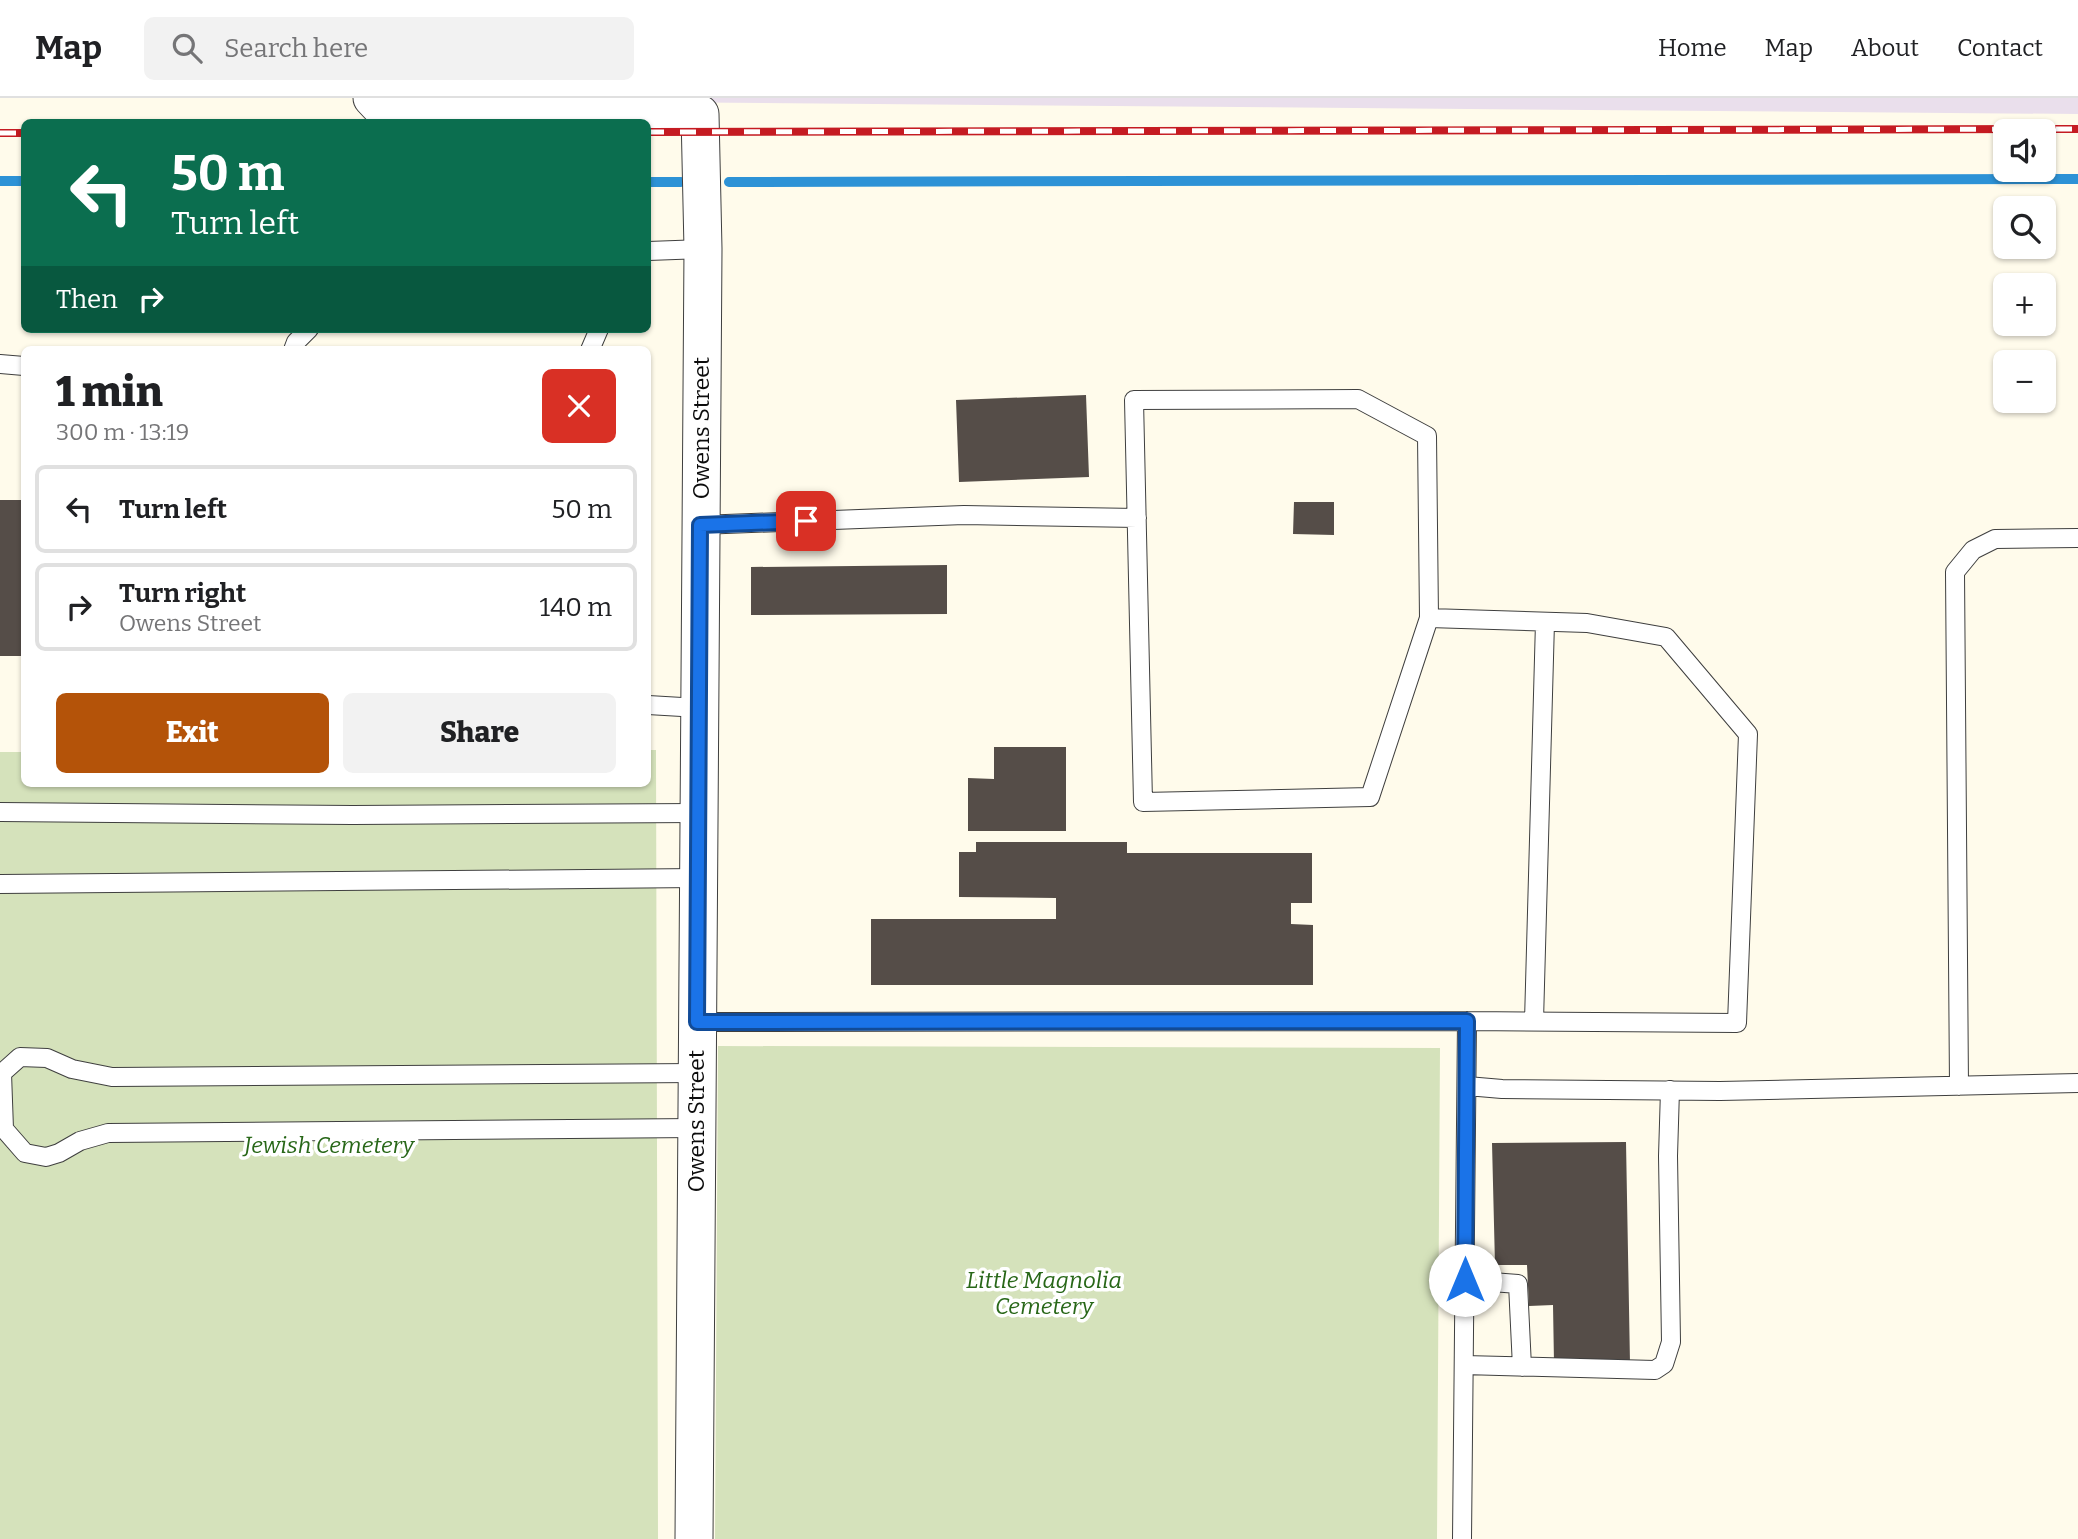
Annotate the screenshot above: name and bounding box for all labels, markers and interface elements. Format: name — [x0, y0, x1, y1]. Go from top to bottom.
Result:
search box — [144, 17, 634, 80]
text: Map — [35, 28, 102, 68]
icon: search — [168, 29, 206, 67]
text: Search here — [224, 33, 368, 64]
text: Home — [1658, 34, 1727, 62]
text: Map — [1765, 34, 1813, 62]
text: About — [1851, 34, 1919, 62]
text: Contact — [1957, 34, 2043, 62]
map controls — [1993, 119, 2056, 413]
button: sound — [1993, 119, 2056, 182]
text: 50 m — [171, 144, 284, 203]
icon: left — [56, 147, 147, 238]
button: search — [1993, 196, 2056, 259]
text: Turn left — [171, 204, 299, 242]
button: + — [1993, 273, 2056, 336]
icon: right — [132, 280, 170, 318]
text: Then — [56, 284, 118, 315]
button: − — [1993, 350, 2056, 413]
street label: Owens Street — [687, 357, 715, 499]
text: 1 min — [56, 367, 163, 417]
button: close — [542, 369, 616, 443]
text: 300 m · 13:19 — [56, 418, 189, 446]
icon: left — [60, 490, 98, 528]
pin — [776, 491, 836, 551]
text: Turn left — [119, 494, 227, 525]
text: 50 m — [551, 494, 612, 525]
icon: arrive — [787, 502, 825, 540]
text: Turn right — [119, 578, 246, 609]
icon: right — [60, 588, 98, 626]
text: 140 m — [540, 592, 612, 623]
text: Owens Street — [119, 609, 261, 637]
button: Exit — [56, 693, 329, 773]
button: Share — [343, 693, 616, 773]
street label: Owens Street — [682, 1050, 710, 1192]
park label: Jewish Cemetery — [242, 1131, 415, 1159]
position arrow — [1428, 1243, 1502, 1317]
park label: Little Magnolia Cemetery — [966, 1266, 1122, 1320]

